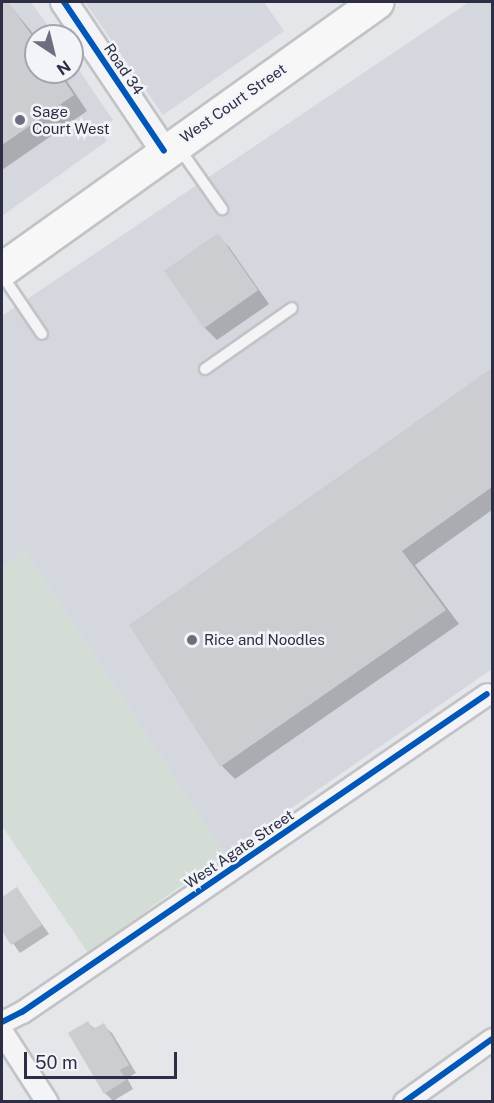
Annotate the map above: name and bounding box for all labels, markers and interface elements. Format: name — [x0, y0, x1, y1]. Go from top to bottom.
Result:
north arrow — [24, 24, 84, 84]
street label: Road 34 — [100, 40, 148, 98]
text: N — [53, 56, 74, 79]
street label: West Court Street — [176, 60, 290, 146]
place label: Sage Court West — [32, 102, 110, 137]
marker: Sage Court West — [13, 113, 27, 127]
place label: Rice and Noodles — [204, 631, 325, 649]
marker: Rice and Noodles — [185, 633, 199, 647]
street label: West Agate Street — [181, 806, 297, 892]
scale bar — [27, 1040, 180, 1078]
text: 50 m — [35, 1052, 78, 1073]

